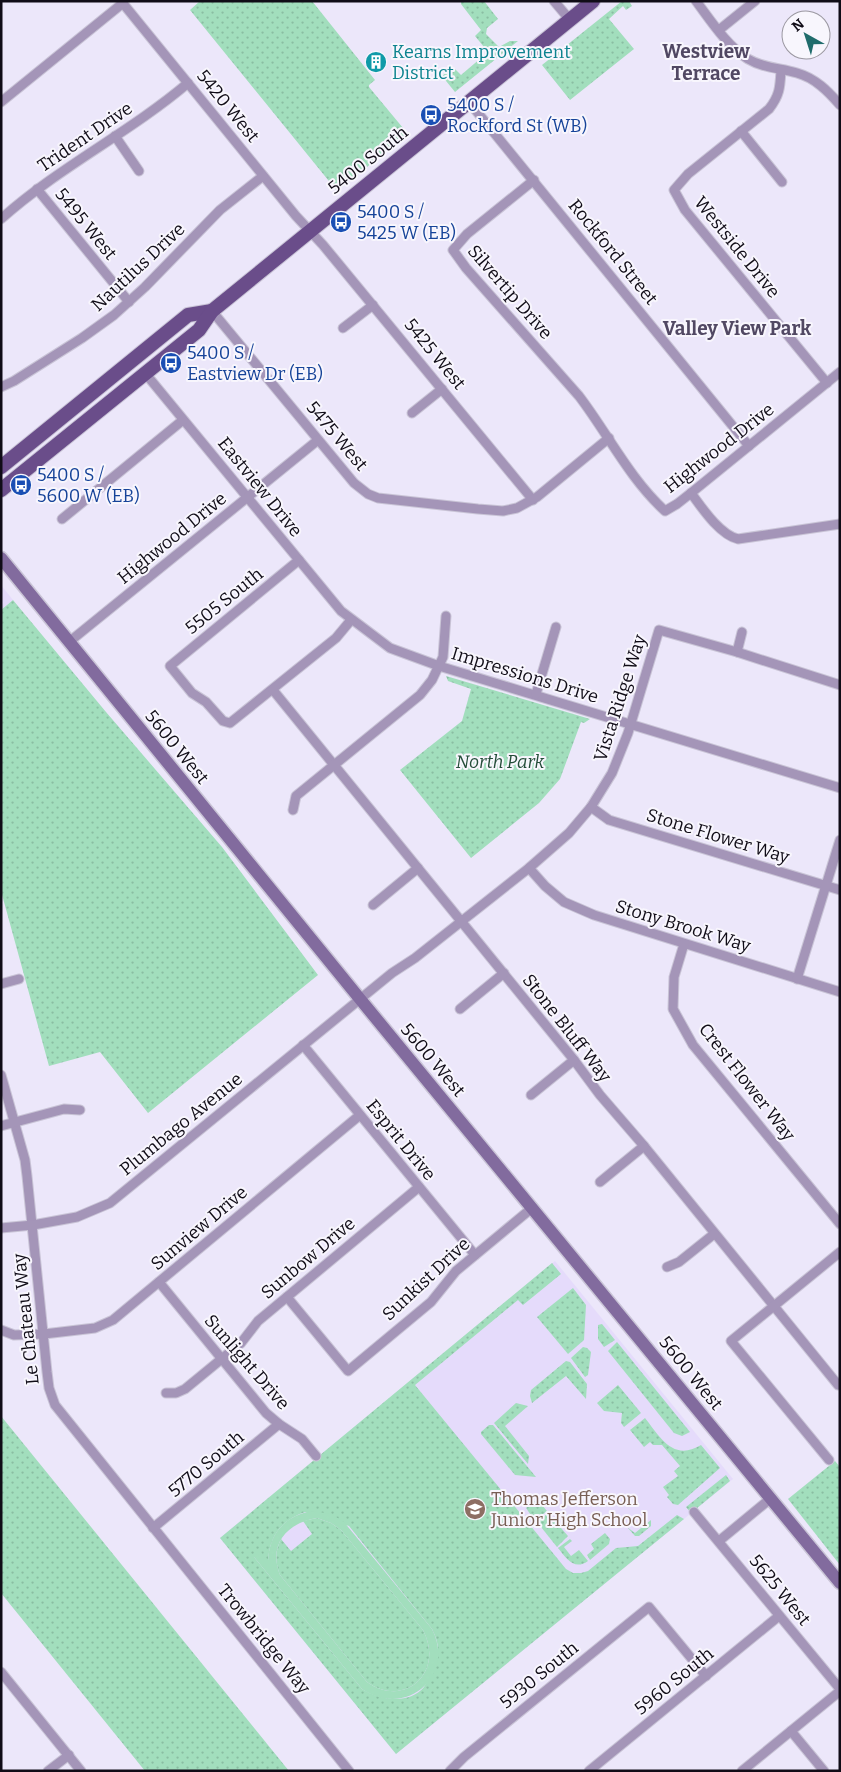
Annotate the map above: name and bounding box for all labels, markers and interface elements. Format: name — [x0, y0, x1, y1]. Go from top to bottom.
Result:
north arrow — [781, 10, 831, 60]
text: N — [789, 15, 808, 35]
district label: Westview Terrace — [662, 40, 750, 85]
place label: Kearns Improvement District — [392, 41, 571, 84]
building icon: Kearns Improvement District — [364, 50, 388, 74]
street label: 5420 West — [192, 65, 264, 147]
place label: 5400 S / Rockford St (WB) — [447, 94, 587, 137]
street label: Trident Drive — [33, 97, 137, 177]
bus stop icon: 5400 S / Rockford St (WB) — [419, 103, 443, 127]
street label: 5400 South — [324, 121, 412, 199]
street label: 5495 West — [50, 184, 122, 265]
street label: Westside Drive — [689, 192, 785, 302]
street label: Rockford Street — [564, 195, 663, 310]
place label: 5400 S / 5425 W (EB) — [357, 201, 456, 244]
bus stop icon: 5400 S / 5425 W (EB) — [329, 210, 353, 234]
street label: Nautilus Drive — [87, 218, 189, 316]
street label: Silvertip Drive — [463, 240, 557, 344]
street label: 5425 West — [400, 314, 471, 394]
district label: Valley View Park — [663, 317, 812, 340]
place label: 5400 S / Eastview Dr (EB) — [187, 342, 323, 385]
bus stop icon: 5400 S / Eastview Dr (EB) — [159, 351, 183, 375]
street label: 5475 West — [302, 397, 373, 476]
street label: Highwood Drive — [660, 398, 778, 498]
street label: Eastview Drive — [213, 433, 307, 541]
place label: 5400 S / 5600 W (EB) — [37, 464, 140, 507]
bus stop icon: 5400 S / 5600 W (EB) — [9, 473, 33, 497]
street label: Highwood Drive — [113, 487, 231, 589]
street label: 5505 South — [181, 563, 267, 639]
street label: Vista Ridge Way — [589, 631, 651, 764]
street label: Impressions Drive — [449, 642, 601, 708]
street label: 5600 West — [140, 706, 214, 789]
park label: North Park — [456, 751, 545, 773]
street label: Stone Flower Way — [644, 804, 793, 868]
street label: Stony Brook Way — [613, 895, 754, 957]
street label: Stone Bluff Way — [518, 969, 616, 1087]
street label: 5600 West — [396, 1019, 470, 1102]
street label: Crest Flower Way — [694, 1019, 800, 1146]
street label: Plumbago Avenue — [115, 1068, 247, 1180]
street label: Esprit Drive — [362, 1095, 440, 1185]
street label: Sunview Drive — [146, 1181, 252, 1275]
street label: Sunbow Drive — [257, 1212, 359, 1304]
street label: Sunkist Drive — [378, 1233, 474, 1325]
street label: Le Chateau Way — [8, 1252, 44, 1386]
street label: Sunlight Drive — [200, 1310, 294, 1414]
street label: 5600 West — [654, 1332, 728, 1415]
street label: 5770 South — [164, 1426, 248, 1502]
place label: Thomas Jefferson Junior High School — [490, 1488, 647, 1531]
school or university icon: Thomas Jefferson Junior High School — [463, 1497, 487, 1521]
street label: 5625 West — [745, 1550, 816, 1630]
street label: Trowbridge Way — [213, 1580, 315, 1699]
street label: 5930 South — [495, 1637, 583, 1713]
street label: 5960 South — [630, 1642, 718, 1720]

